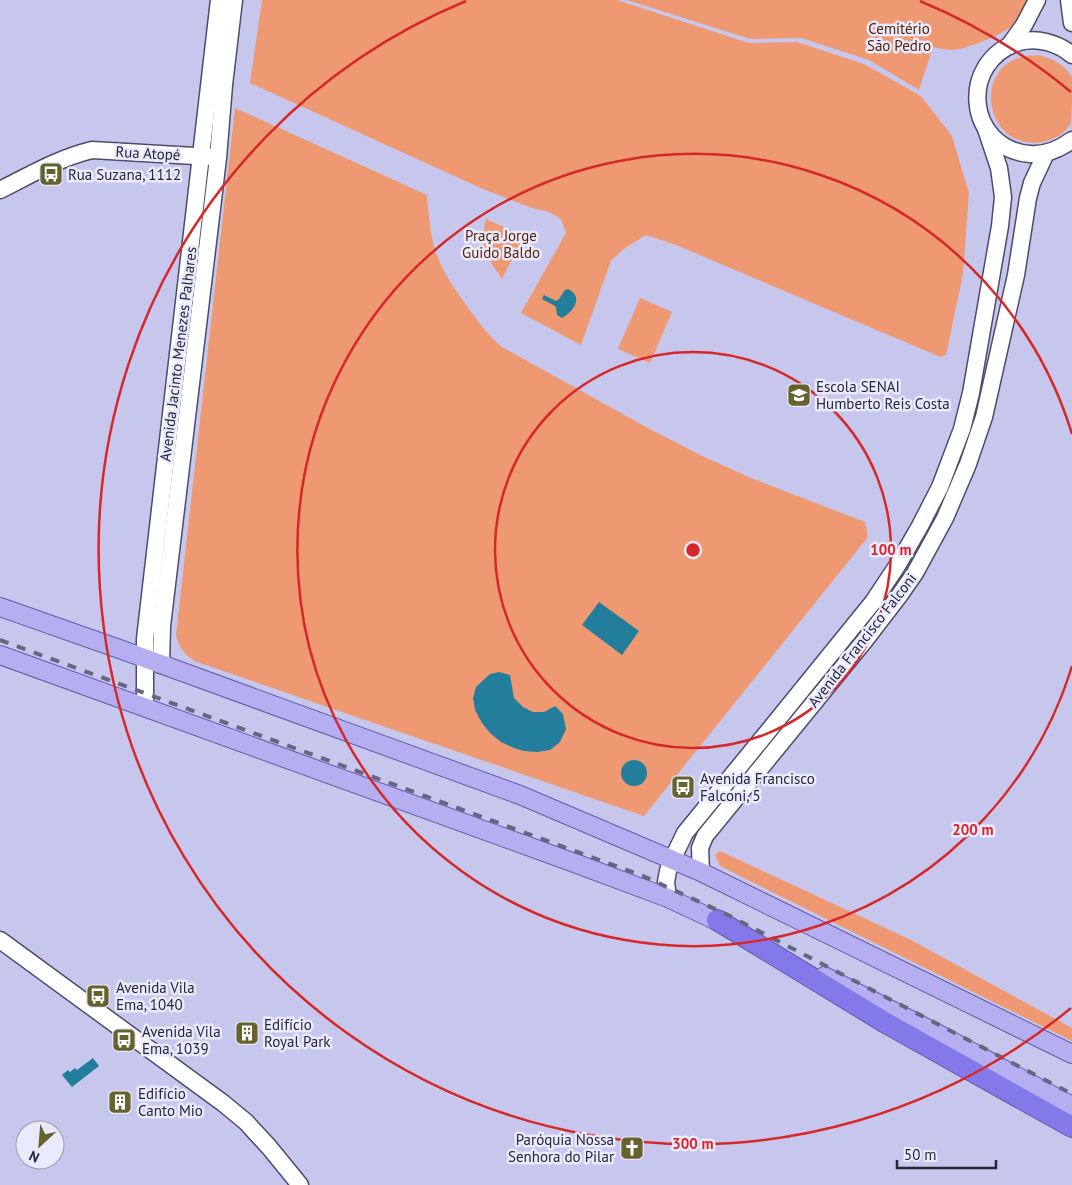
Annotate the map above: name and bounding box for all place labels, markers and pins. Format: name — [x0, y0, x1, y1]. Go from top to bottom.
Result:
bus stop icon: Rua Suzana, 1112 — [38, 161, 64, 187]
place label: Rua Suzana, 1112 — [68, 165, 181, 184]
place label: Escola SENAI Humberto Reis Costa — [816, 377, 950, 413]
school or university icon: Escola SENAI Humberto Reis Costa — [786, 382, 812, 408]
centre of rings — [684, 541, 702, 559]
place label: Avenida Francisco Falconi, 5 — [700, 769, 815, 805]
bus stop icon: Avenida Francisco Falconi, 5 — [670, 774, 696, 800]
place label: Avenida Vila Ema, 1040 — [116, 978, 195, 1014]
bus stop icon: Avenida Vila Ema, 1040 — [85, 983, 111, 1009]
place label: Edifício Royal Park — [264, 1015, 331, 1051]
building icon: Edifício Royal Park — [234, 1020, 260, 1046]
place label: Avenida Vila Ema, 1039 — [142, 1022, 221, 1058]
bus stop icon: Avenida Vila Ema, 1039 — [111, 1027, 137, 1053]
place label: Edifício Canto Mio — [138, 1084, 203, 1120]
building icon: Edifício Canto Mio — [107, 1089, 133, 1115]
place label: Paróquia Nossa Senhora do Pilar — [508, 1130, 614, 1166]
church icon: Paróquia Nossa Senhora do Pilar — [619, 1135, 645, 1161]

